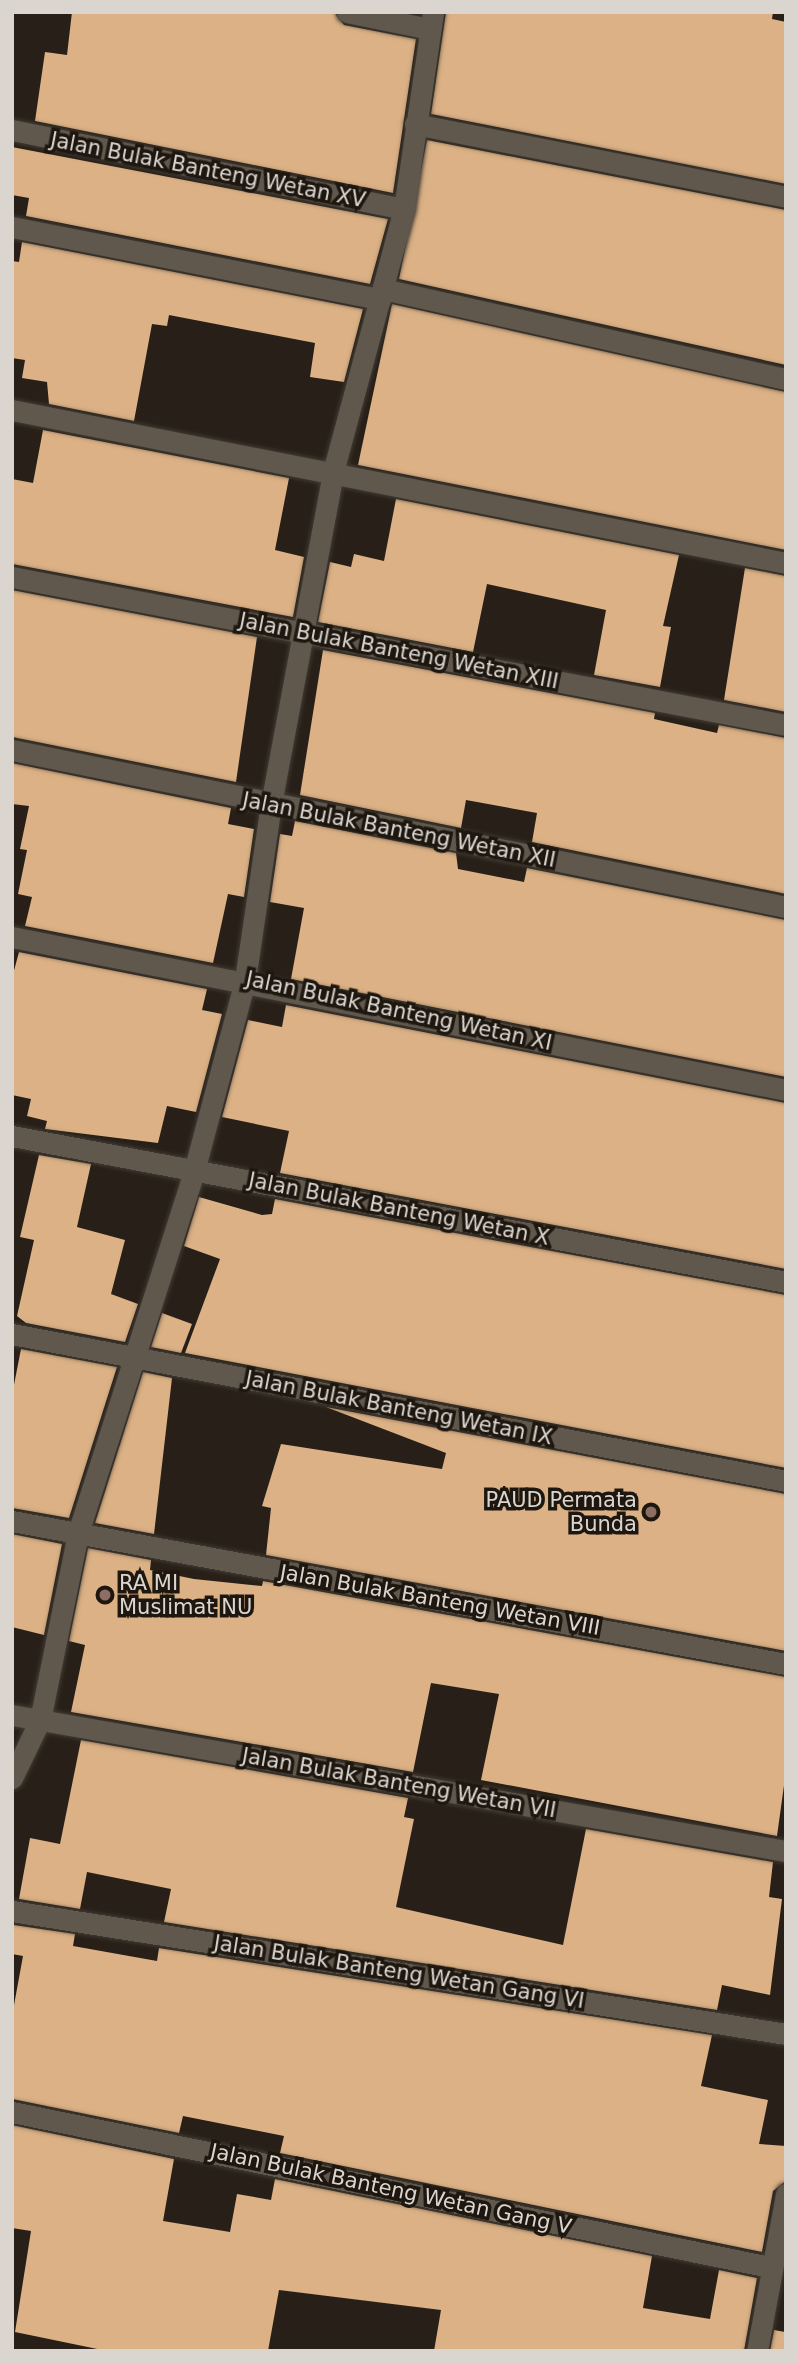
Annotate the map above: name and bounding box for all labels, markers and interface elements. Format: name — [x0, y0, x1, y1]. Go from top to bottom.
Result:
street label: Jalan Bulak Banteng Wetan XV — [48, 127, 368, 213]
street label: Jalan Bulak Banteng Wetan XIII — [237, 608, 561, 694]
street label: Jalan Bulak Banteng Wetan XII — [240, 787, 558, 873]
street label: Jalan Bulak Banteng Wetan XI — [244, 966, 554, 1056]
street label: Jalan Bulak Banteng Wetan X — [246, 1167, 552, 1251]
street label: Jalan Bulak Banteng Wetan IX — [243, 1366, 555, 1450]
place label: PAUD Permata Bunda — [486, 1487, 637, 1537]
marker: PAUD Permata Bunda — [643, 1504, 659, 1520]
street label: Jalan Bulak Banteng Wetan VIII — [278, 1559, 602, 1641]
place label: RA MI Muslimat NU — [119, 1570, 252, 1620]
marker: RA MI Muslimat NU — [97, 1587, 113, 1603]
street label: Jalan Bulak Banteng Wetan VII — [240, 1743, 558, 1823]
street label: Jalan Bulak Banteng Wetan Gang VI — [212, 1930, 586, 2014]
street label: Jalan Bulak Banteng Wetan Gang V — [208, 2138, 574, 2240]

